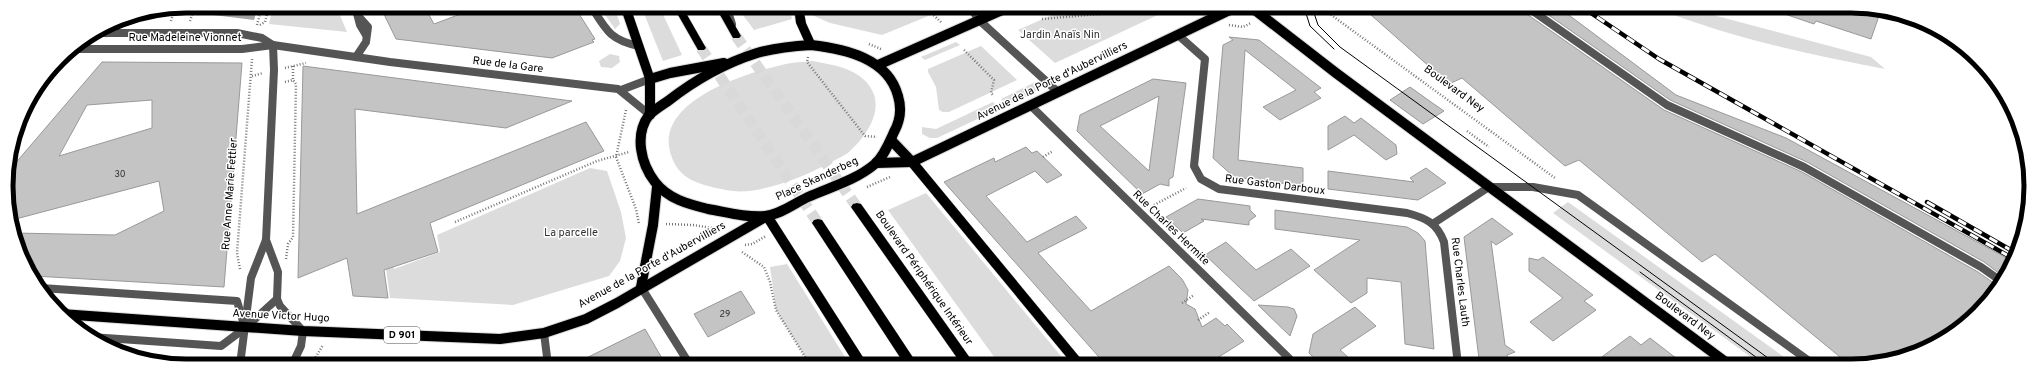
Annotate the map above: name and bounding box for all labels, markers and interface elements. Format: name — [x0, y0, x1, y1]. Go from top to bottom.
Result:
park label: Jardin Anaïs Nin — [1020, 28, 1100, 42]
street label: Rue Madeleine Vionnet — [128, 31, 242, 45]
street label: Avenue de la Porte d'Aubervilliers — [974, 38, 1130, 124]
street label: Rue de la Gare — [472, 54, 544, 76]
street label: Boulevard Ney — [1421, 62, 1487, 116]
street label: Rue Anne Marie Fettier — [219, 137, 241, 250]
street label: Place Skanderbeg — [774, 154, 860, 204]
house number: 30 — [114, 169, 126, 180]
street label: Rue Gaston Darboux — [1224, 172, 1326, 198]
street label: Rue Charles Hermite — [1130, 188, 1213, 268]
street label: Boulevard Périphérique Intérieur — [872, 208, 976, 349]
street label: Avenue de la Porte d'Aubervilliers — [576, 218, 728, 312]
park label: La parcelle — [544, 226, 598, 240]
street label: Rue Charles Lauth — [1448, 236, 1472, 328]
street label: Boulevard Ney — [1652, 289, 1718, 343]
street label: Avenue Victor Hugo — [232, 306, 330, 326]
house number: 29 — [720, 309, 730, 320]
road number: D 901 — [384, 327, 420, 343]

